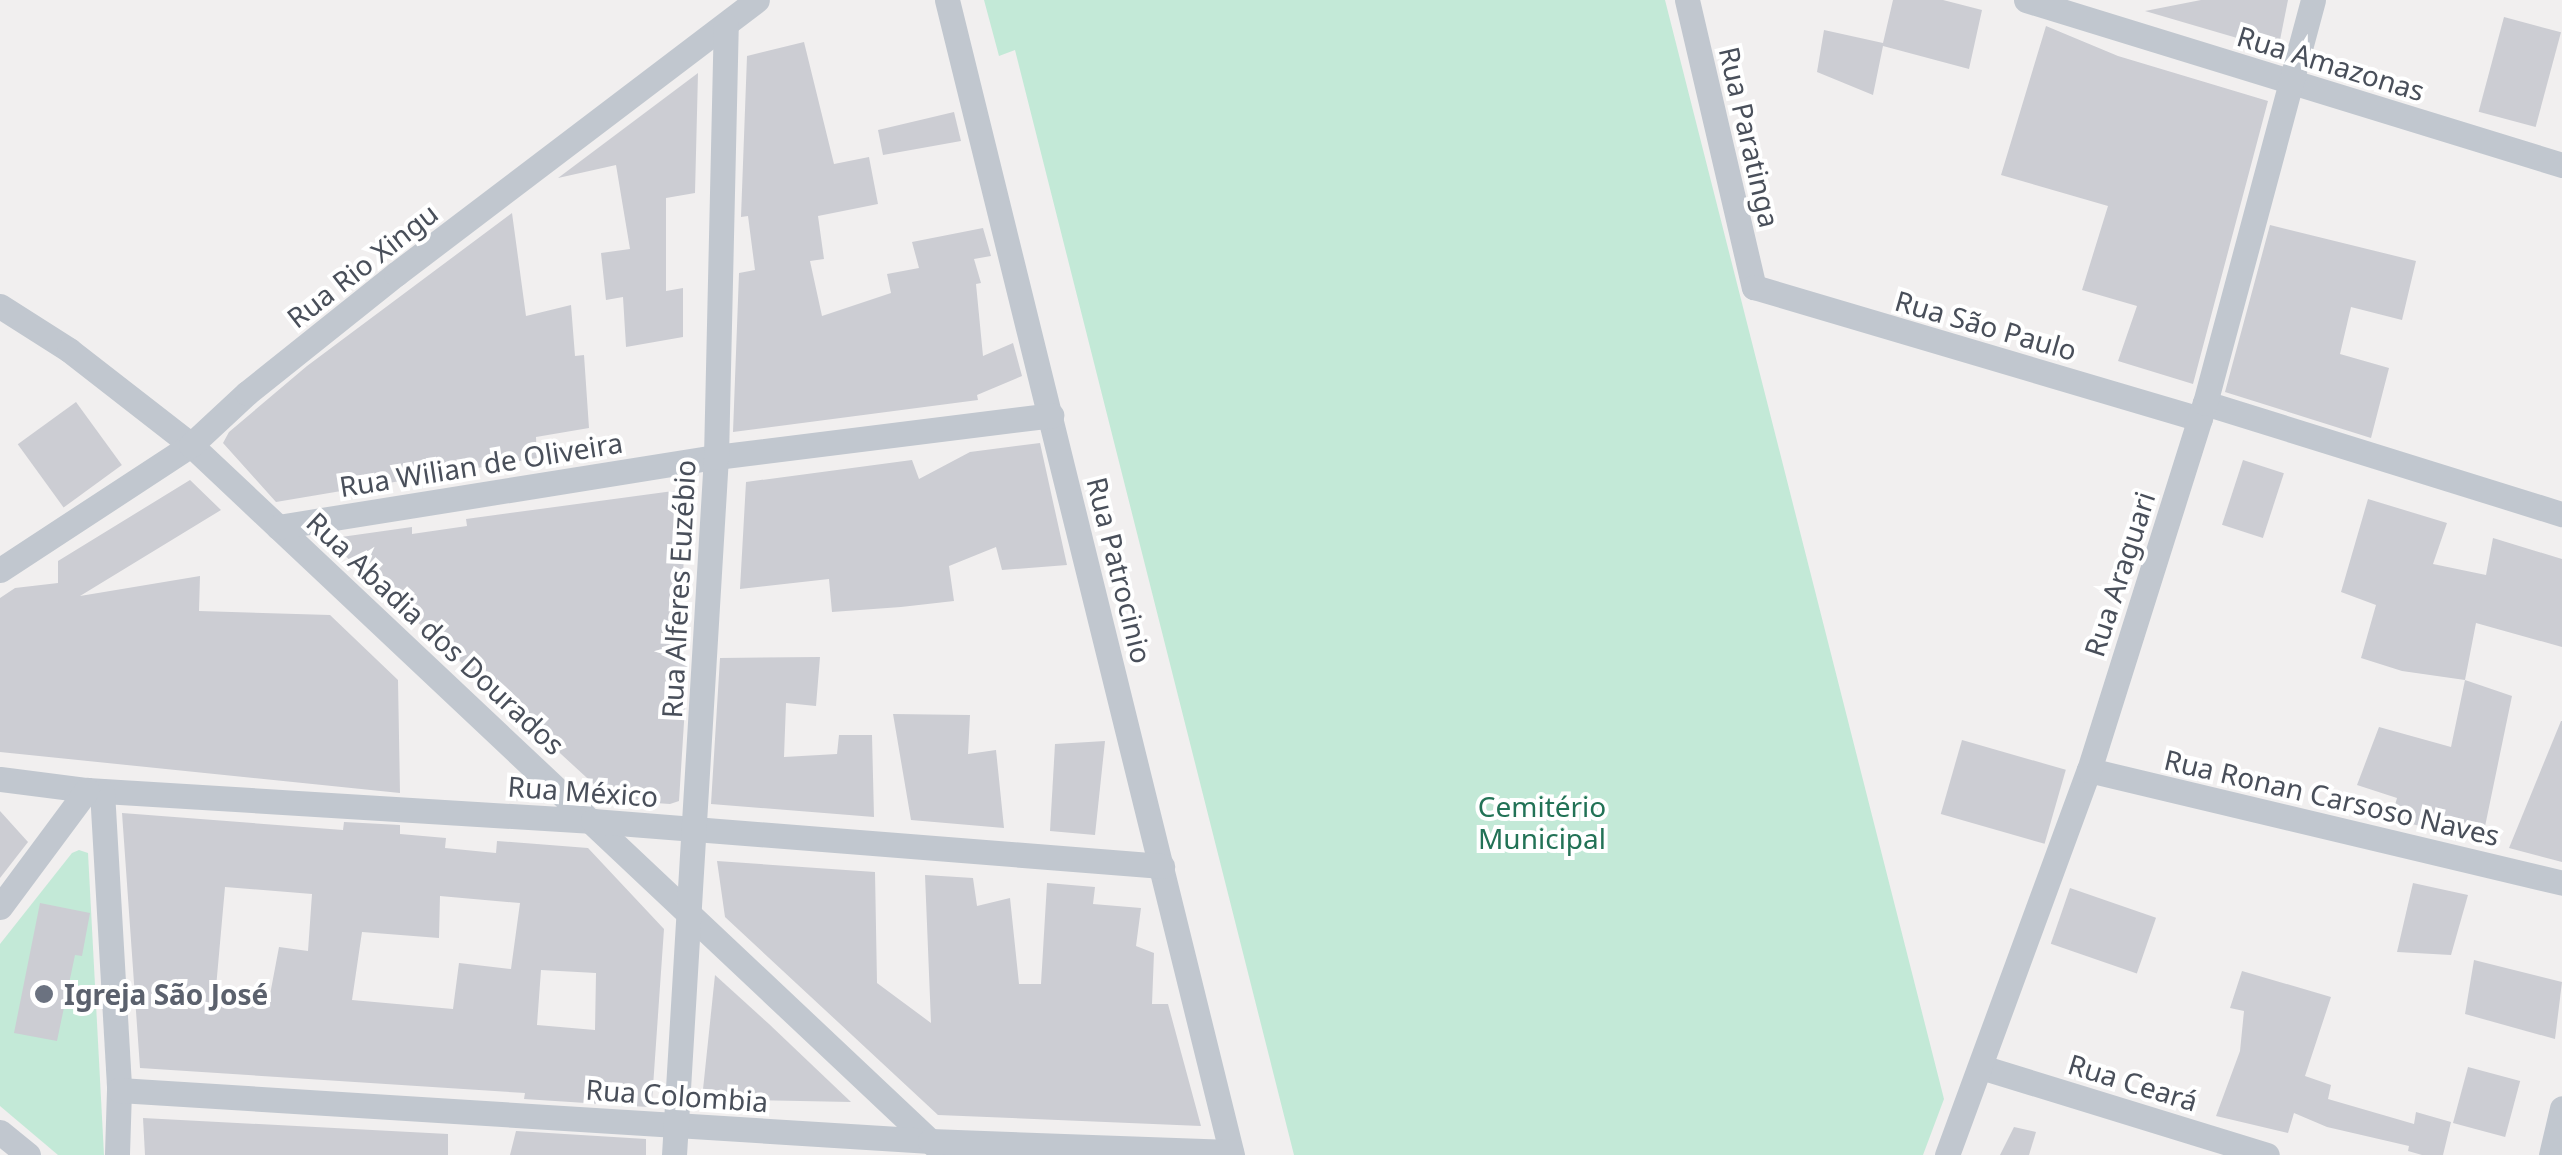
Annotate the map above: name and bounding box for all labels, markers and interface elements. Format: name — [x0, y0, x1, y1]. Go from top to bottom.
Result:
street label: Rua Amazonas — [2233, 19, 2429, 107]
street label: Rua Paratinga — [1713, 43, 1787, 231]
street label: Rua Rio Xingu — [280, 196, 444, 334]
street label: Rua São Paulo — [1891, 283, 2081, 367]
street label: Rua Wilian de Oliveira — [337, 425, 625, 503]
street label: Rua Alferes Euzébio — [654, 459, 702, 719]
street label: Rua Patrocinio — [1081, 473, 1159, 667]
street label: Rua Araguari — [2077, 487, 2161, 661]
street label: Rua Abadia dos Dourados — [300, 505, 572, 761]
street label: Rua Ronan Carsoso Naves — [2161, 742, 2503, 852]
street label: Rua México — [507, 769, 659, 813]
park label: Cemitério Municipal — [1478, 789, 1606, 855]
place label: Igreja São José — [64, 977, 268, 1011]
marker: Igreja São José — [33, 983, 55, 1005]
street label: Rua Ceará — [2064, 1046, 2202, 1118]
street label: Rua Colombia — [585, 1072, 769, 1118]

